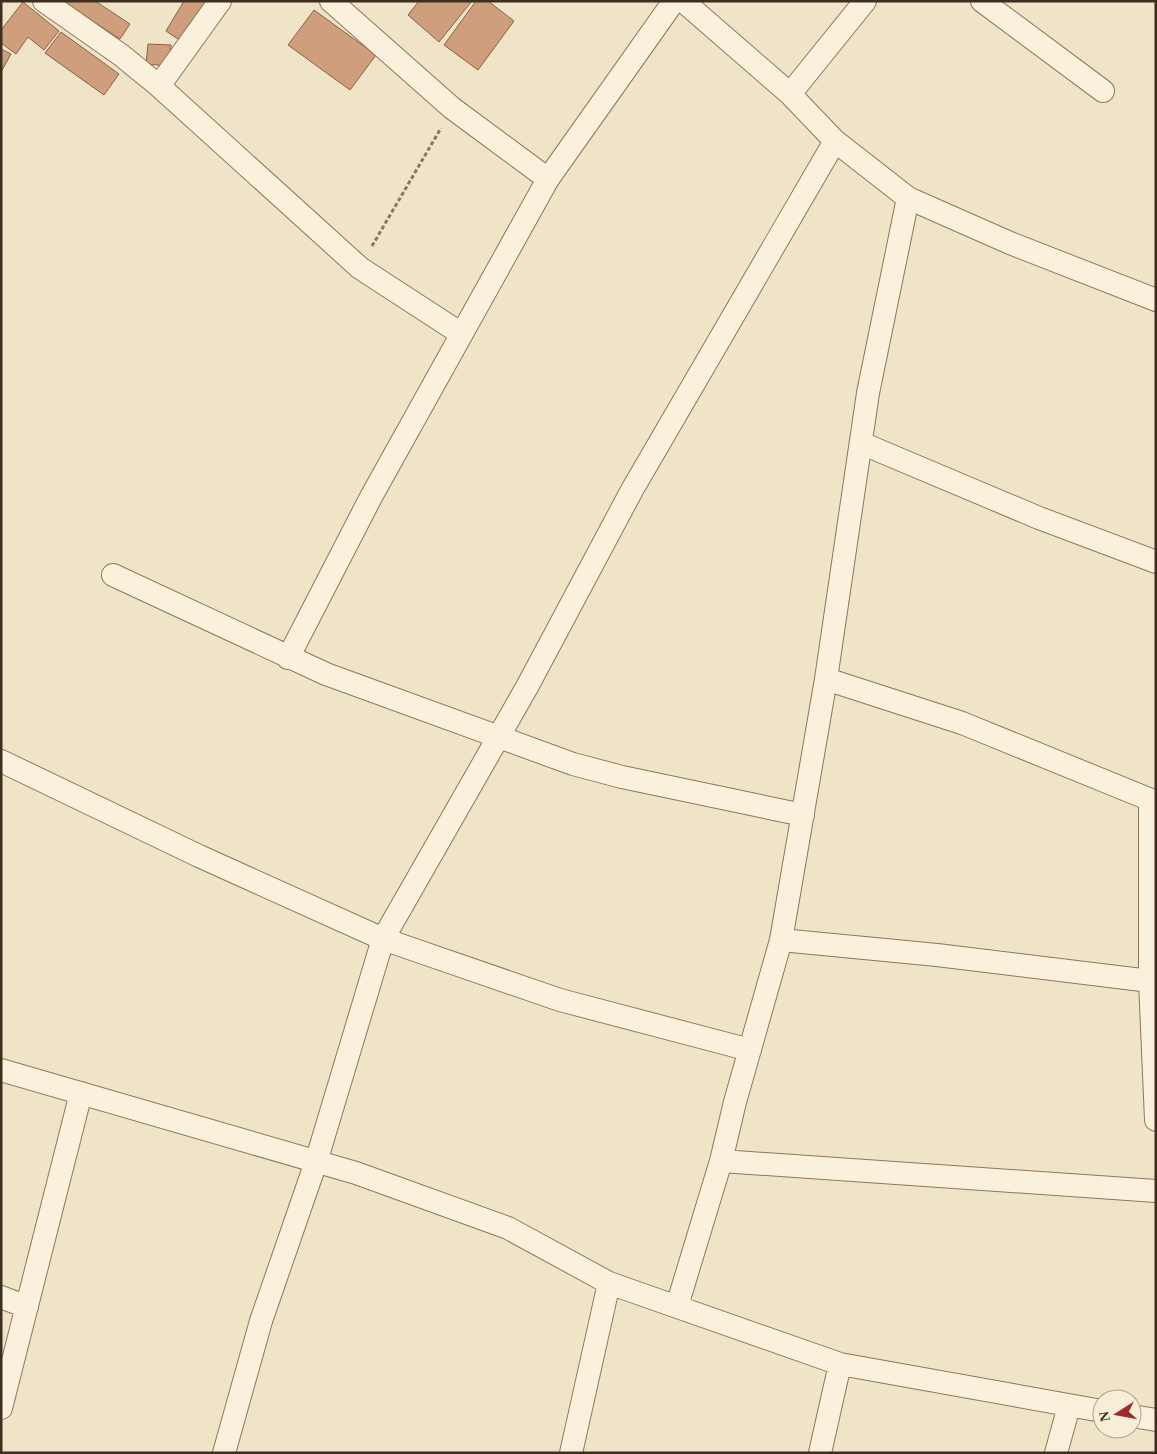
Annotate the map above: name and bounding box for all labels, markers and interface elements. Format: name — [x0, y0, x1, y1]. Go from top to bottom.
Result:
north arrow — [1092, 1389, 1142, 1439]
text: N — [1096, 1410, 1113, 1423]

